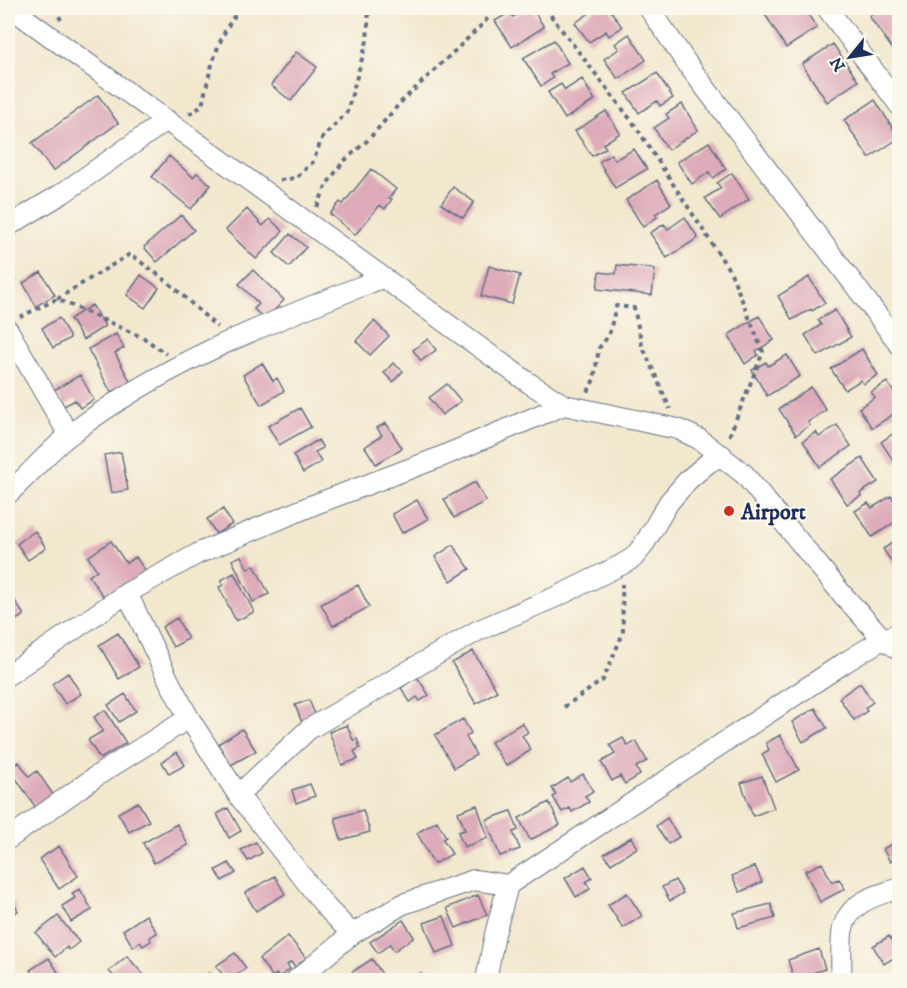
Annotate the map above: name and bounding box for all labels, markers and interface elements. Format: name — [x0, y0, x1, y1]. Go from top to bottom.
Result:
north arrow — [820, 27, 880, 87]
text: N — [826, 53, 850, 75]
place label: Airport — [740, 499, 806, 526]
marker: Airport — [722, 504, 736, 518]

